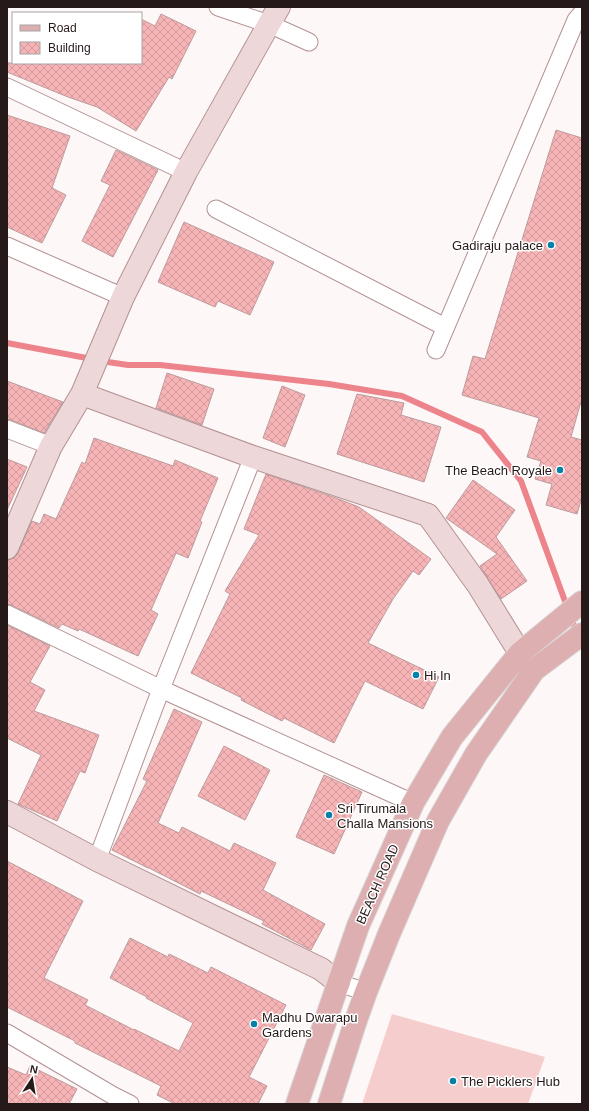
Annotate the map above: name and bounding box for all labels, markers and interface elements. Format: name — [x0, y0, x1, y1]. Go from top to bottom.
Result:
legend — [12, 12, 142, 64]
text: Road — [48, 21, 77, 35]
text: Building — [48, 41, 91, 55]
place label: Gadiraju palace — [452, 238, 543, 253]
marker: Gadiraju palace — [546, 240, 556, 250]
place label: The Beach Royale — [445, 463, 552, 478]
marker: The Beach Royale — [555, 465, 565, 475]
place label: Hi In — [424, 668, 451, 683]
marker: Hi In — [411, 670, 421, 680]
place label: Sri Tirumala Challa Mansions — [337, 801, 434, 831]
marker: Sri Tirumala Challa Mansions — [324, 810, 334, 820]
street label: BEACH ROAD — [353, 842, 402, 927]
place label: Madhu Dwarapu Gardens — [262, 1010, 357, 1040]
marker: Madhu Dwarapu Gardens — [249, 1019, 259, 1029]
north arrow — [12, 1059, 52, 1099]
text: N — [29, 1063, 39, 1076]
place label: The Picklers Hub — [461, 1074, 560, 1089]
marker: The Picklers Hub — [448, 1076, 458, 1086]

